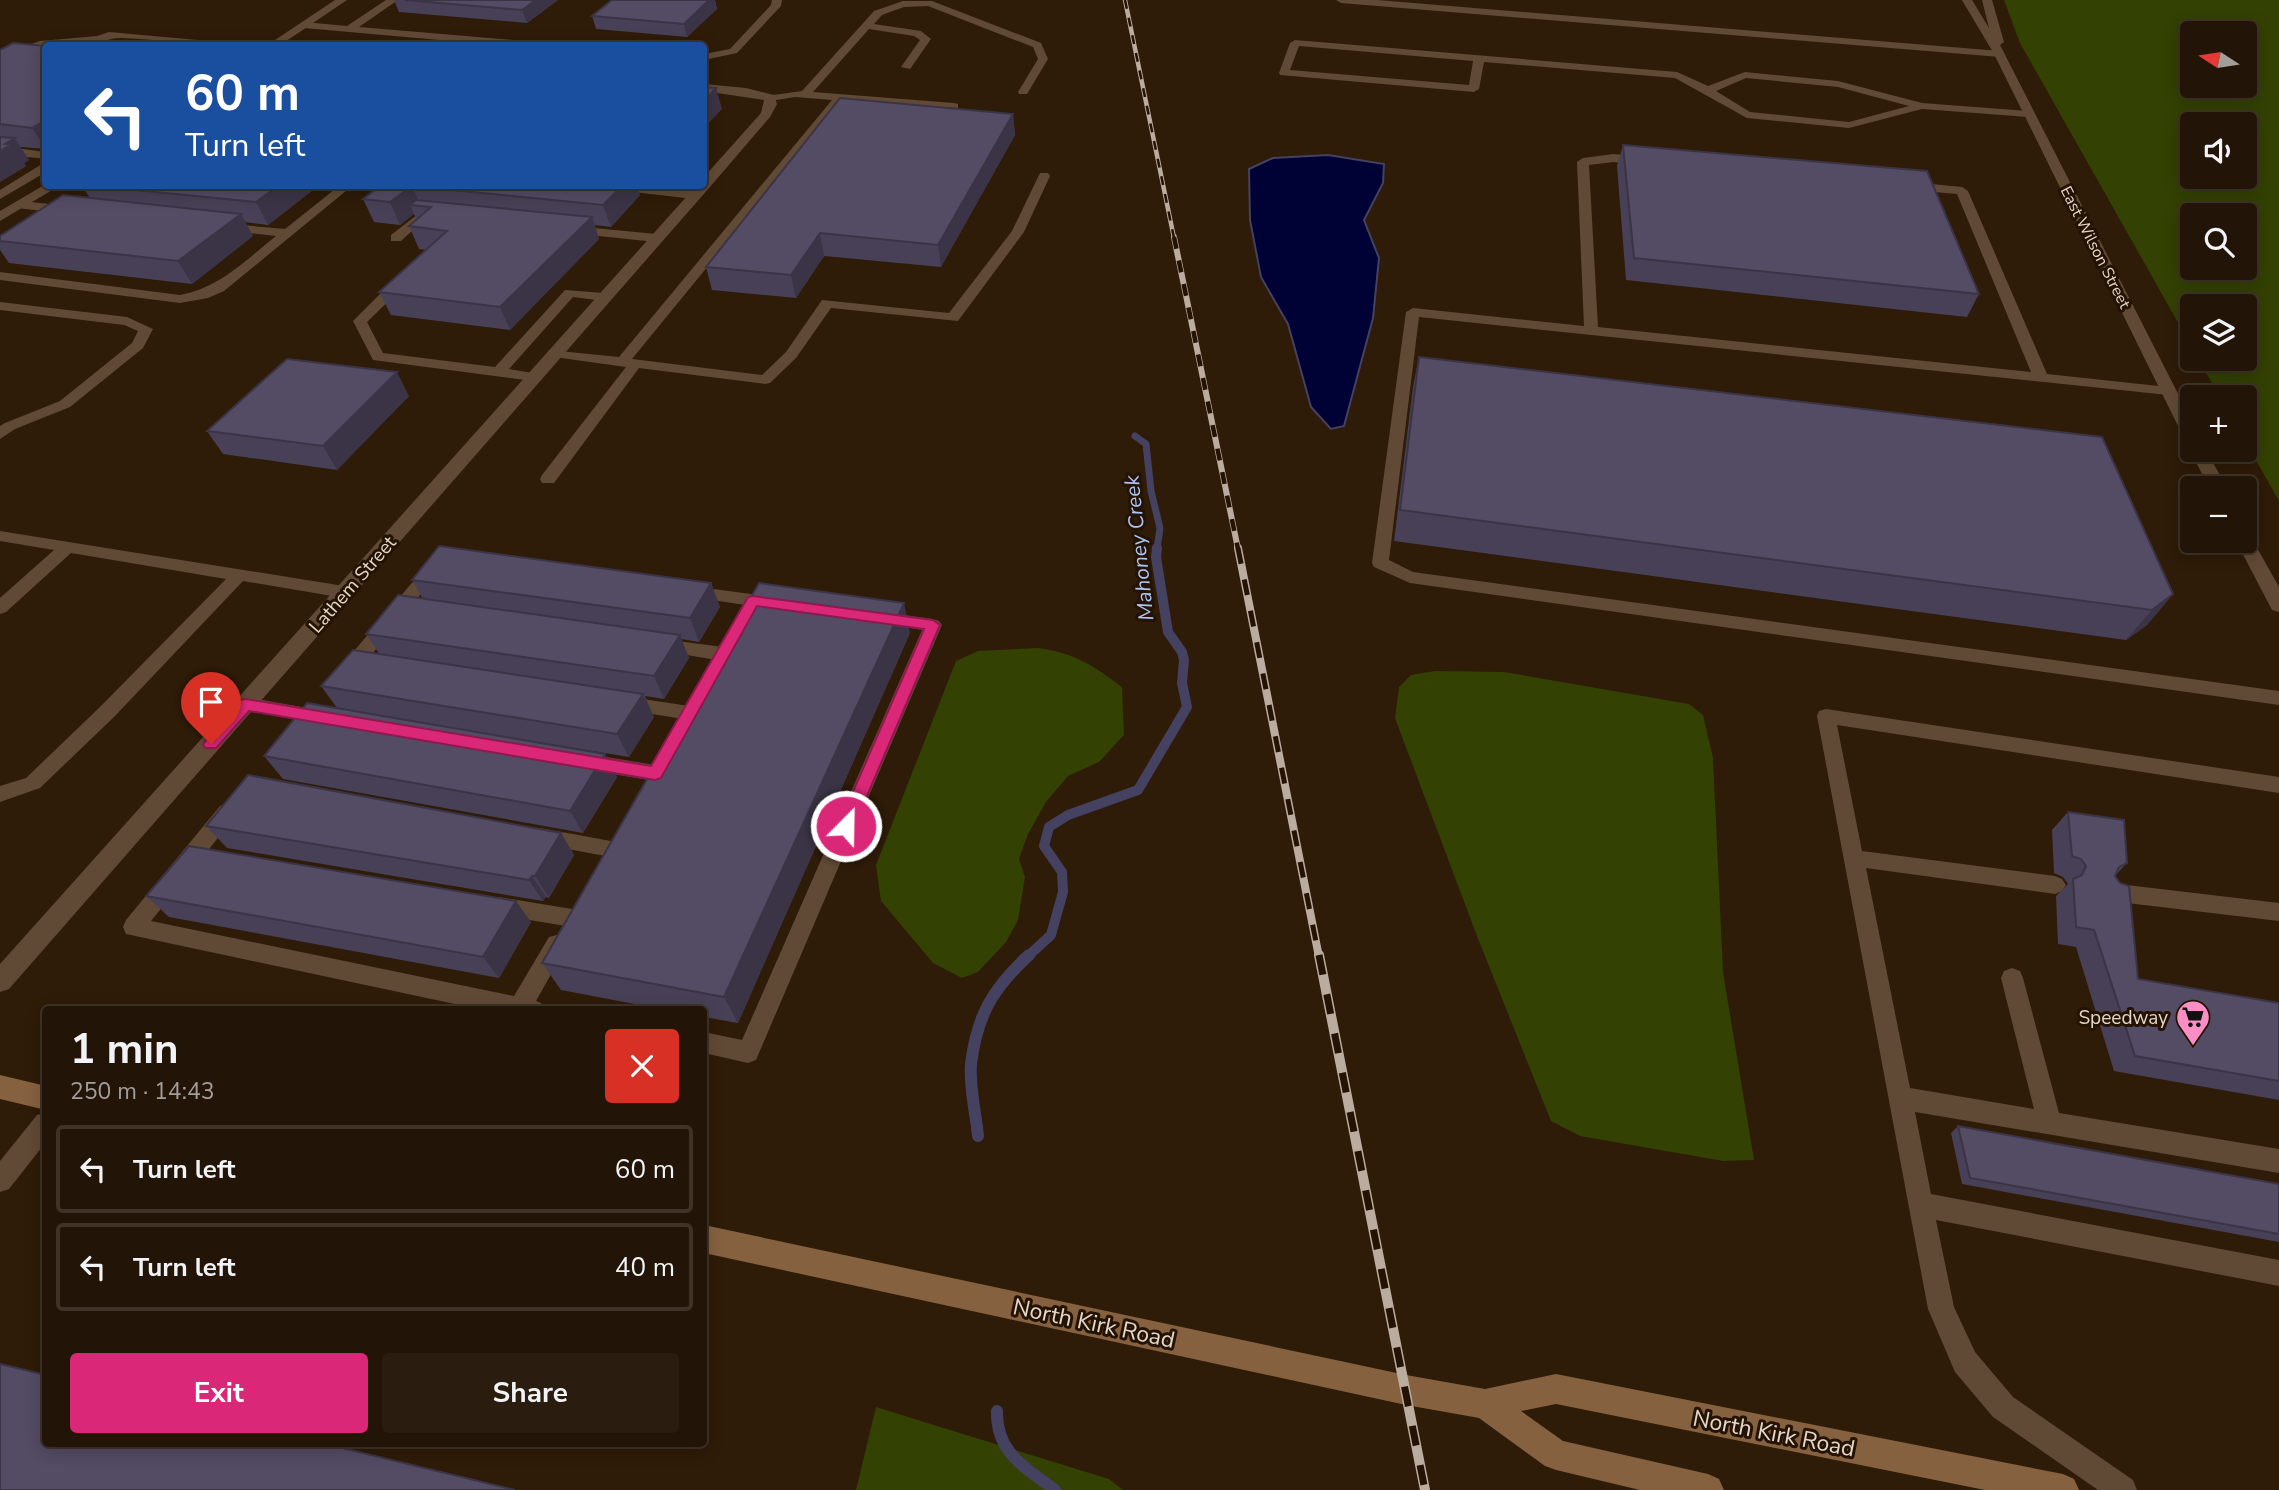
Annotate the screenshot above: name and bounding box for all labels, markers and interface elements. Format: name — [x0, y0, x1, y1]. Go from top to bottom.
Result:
north arrow — [2180, 21, 2258, 98]
map controls — [2180, 21, 2257, 553]
text: 60 m — [185, 60, 300, 127]
icon: left — [70, 70, 161, 161]
button: sound — [2180, 112, 2257, 189]
text: Turn left — [185, 124, 305, 167]
street label: East Wilson Street — [2055, 183, 2136, 313]
button: search — [2180, 203, 2257, 280]
button: layers — [2180, 294, 2257, 371]
button: + — [2180, 385, 2257, 462]
water label: Mahoney Creek — [1117, 473, 1161, 622]
button: − — [2180, 476, 2257, 553]
street label: Lathem Street — [303, 530, 402, 639]
pin — [181, 672, 241, 744]
icon: arrive — [192, 683, 230, 721]
position arrow — [809, 789, 883, 863]
supermarket icon: Speedway — [2174, 998, 2212, 1047]
place label: Speedway — [2078, 1005, 2168, 1031]
text: 1 min — [70, 1021, 179, 1078]
button: close — [605, 1029, 679, 1103]
text: 250 m · 14:43 — [70, 1076, 215, 1107]
icon: left — [74, 1150, 112, 1188]
text: Turn left — [133, 1152, 236, 1187]
text: 60 m — [615, 1152, 675, 1187]
icon: left — [74, 1248, 112, 1286]
text: Turn left — [133, 1250, 236, 1285]
text: 40 m — [615, 1250, 675, 1285]
street label: North Kirk Road — [1010, 1291, 1178, 1356]
button: Exit — [70, 1353, 368, 1433]
button: Share — [382, 1353, 679, 1433]
street label: North Kirk Road — [1690, 1403, 1858, 1464]

